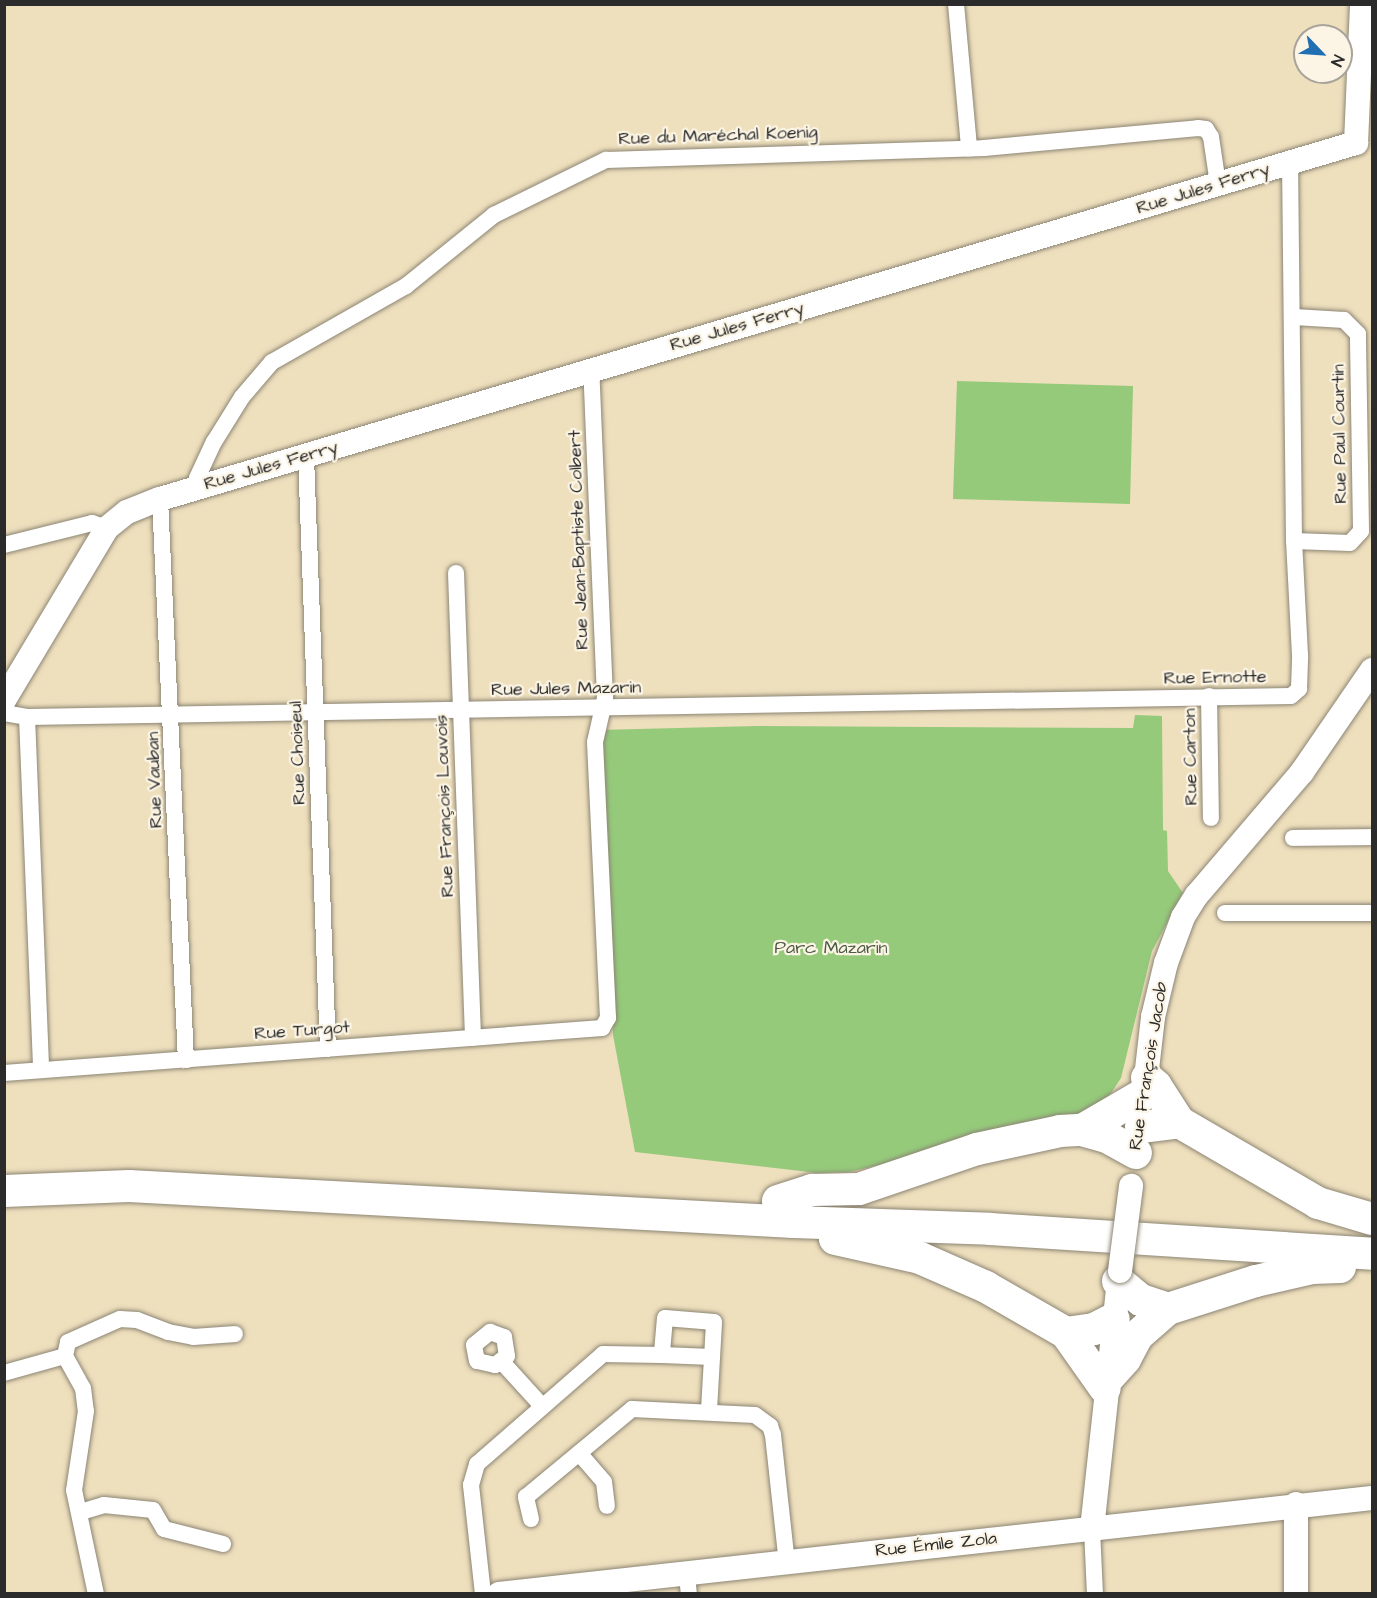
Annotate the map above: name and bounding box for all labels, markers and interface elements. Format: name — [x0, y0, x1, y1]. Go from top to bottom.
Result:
north arrow — [1293, 24, 1353, 84]
text: N — [1325, 52, 1350, 70]
street label: Rue du Maréchal Koenig — [618, 122, 818, 150]
street label: Rue Jules Ferry — [1134, 158, 1272, 220]
street label: Rue Jules Ferry — [668, 298, 806, 356]
street label: Rue Paul Courtin — [1328, 364, 1352, 504]
street label: Rue Jean-Baptiste Colbert — [564, 430, 594, 650]
street label: Rue Jules Ferry — [202, 437, 340, 495]
street label: Rue Ernotte — [1163, 666, 1267, 690]
street label: Rue Jules Mazarin — [491, 677, 641, 701]
street label: Rue Choiseul — [285, 701, 311, 805]
street label: Rue Carton — [1179, 708, 1203, 806]
street label: Rue François Louvois — [431, 714, 459, 898]
street label: Rue Vauban — [143, 731, 167, 829]
park label: Parc Mazarin — [775, 937, 887, 959]
street label: Rue François Jacob — [1125, 980, 1173, 1152]
street label: Rue Turgot — [253, 1017, 351, 1045]
street label: Rue Émile Zola — [874, 1528, 998, 1562]

